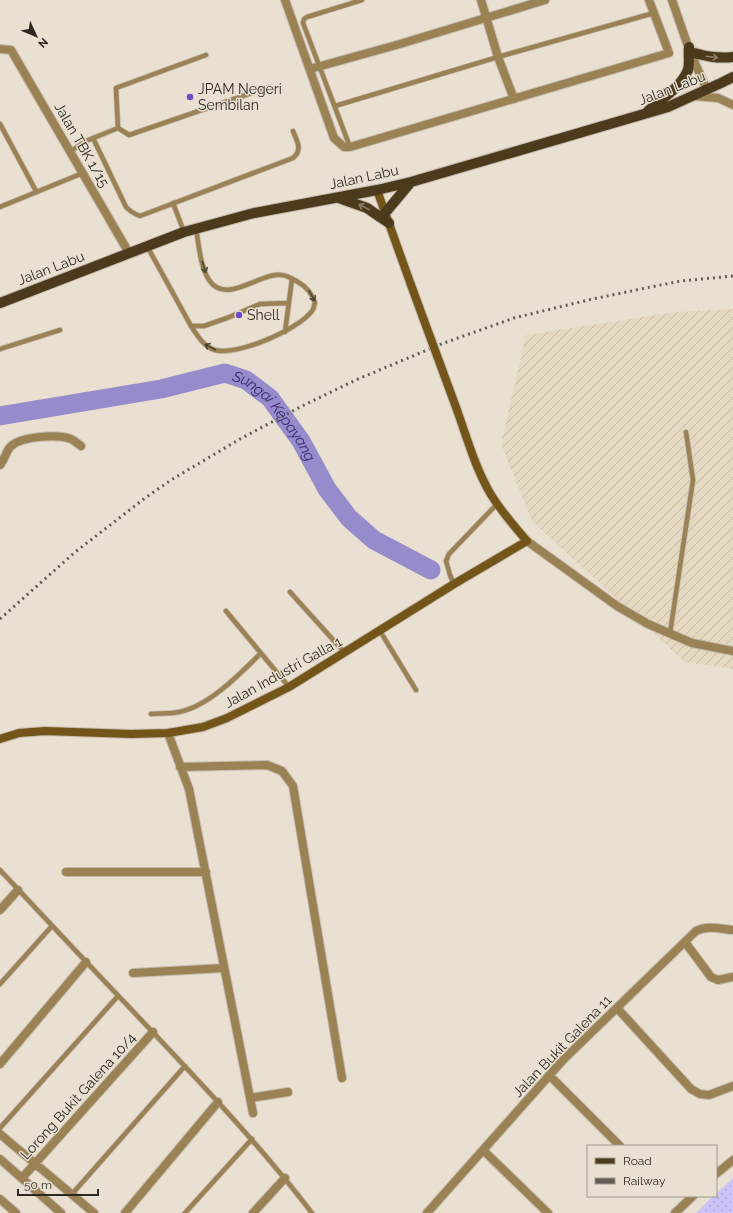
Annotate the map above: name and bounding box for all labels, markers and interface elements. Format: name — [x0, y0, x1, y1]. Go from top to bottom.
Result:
north arrow — [16, 16, 56, 56]
text: N — [35, 35, 50, 50]
one-way arrow — [705, 53, 718, 61]
street label: Jalan Labu — [636, 68, 708, 108]
place label: JPAM Negeri Sembilan — [198, 81, 282, 113]
marker: JPAM Negeri Sembilan — [185, 92, 195, 102]
street label: Jalan TBK 1/15 — [51, 100, 113, 190]
street label: Jalan Labu — [328, 162, 400, 192]
one-way arrow — [359, 203, 371, 211]
street label: Jalan Labu — [15, 248, 87, 288]
one-way arrow — [201, 260, 208, 273]
one-way arrow — [308, 290, 316, 302]
place label: Shell — [247, 307, 280, 323]
marker: Shell — [234, 310, 244, 320]
one-way arrow — [204, 342, 216, 350]
water label: Sungai Kepayang — [229, 367, 319, 465]
street label: Jalan Industri Galla 1 — [222, 633, 344, 711]
street label: Jalan Bukit Galena 11 — [509, 992, 615, 1100]
street label: Lorong Bukit Galena 10/4 — [17, 1029, 139, 1162]
legend — [587, 1145, 717, 1197]
text: Road — [623, 1154, 652, 1168]
scale bar — [18, 1171, 98, 1197]
text: Railway — [623, 1174, 666, 1188]
text: 50 m — [24, 1178, 52, 1192]

